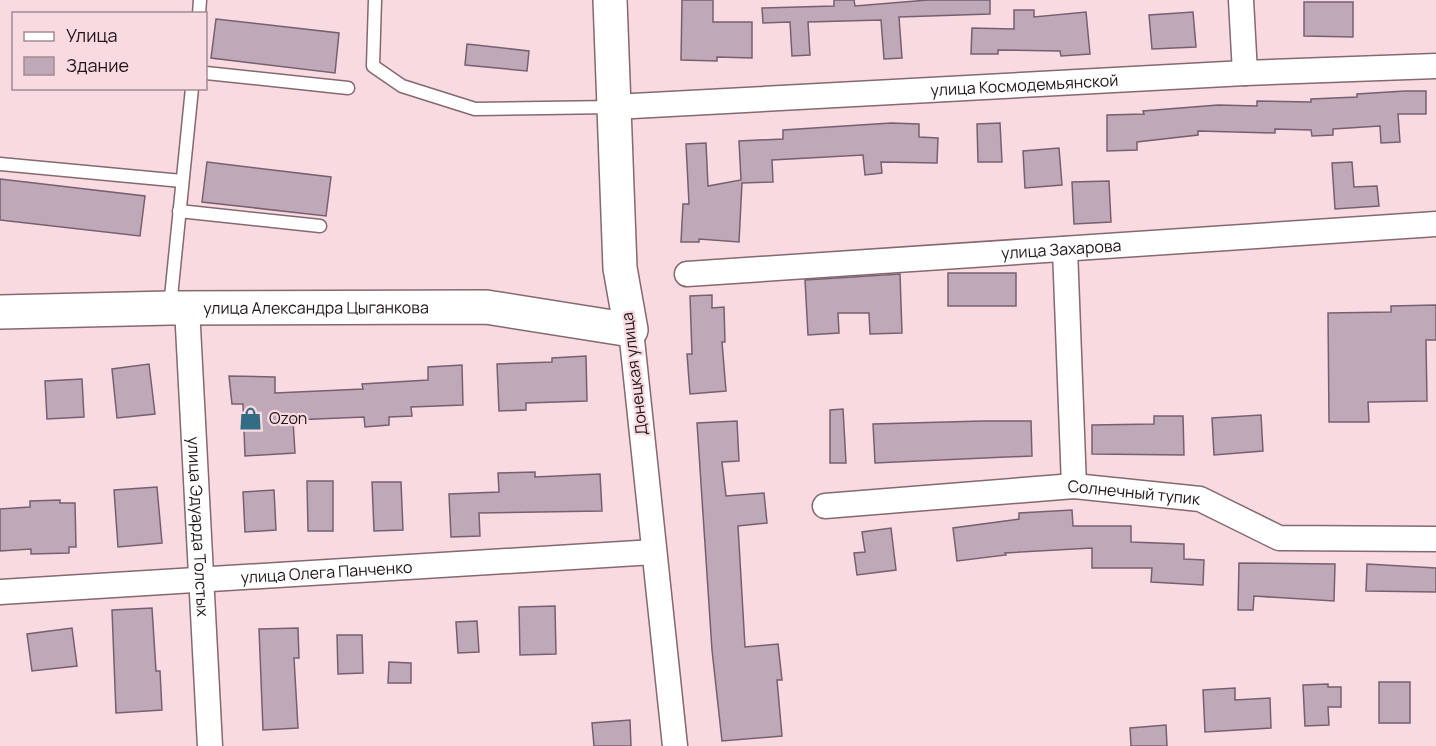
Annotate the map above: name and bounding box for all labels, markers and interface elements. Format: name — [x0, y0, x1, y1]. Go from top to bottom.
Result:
legend — [12, 12, 207, 90]
text: Улица — [66, 23, 118, 47]
text: Здание — [66, 53, 129, 77]
street label: улица Космодемьянской — [930, 69, 1119, 101]
street label: улица Захарова — [1000, 234, 1122, 264]
street label: улица Александра Цыганкова — [203, 296, 429, 319]
street label: Донецкая улица — [616, 311, 652, 437]
shop icon: Ozon — [238, 405, 264, 431]
place label: Ozon — [269, 407, 307, 429]
street label: улица Эдуарда Толстых — [183, 436, 214, 618]
street label: Солнечный тупик — [1067, 475, 1202, 510]
street label: улица Олега Панченко — [240, 556, 413, 588]

